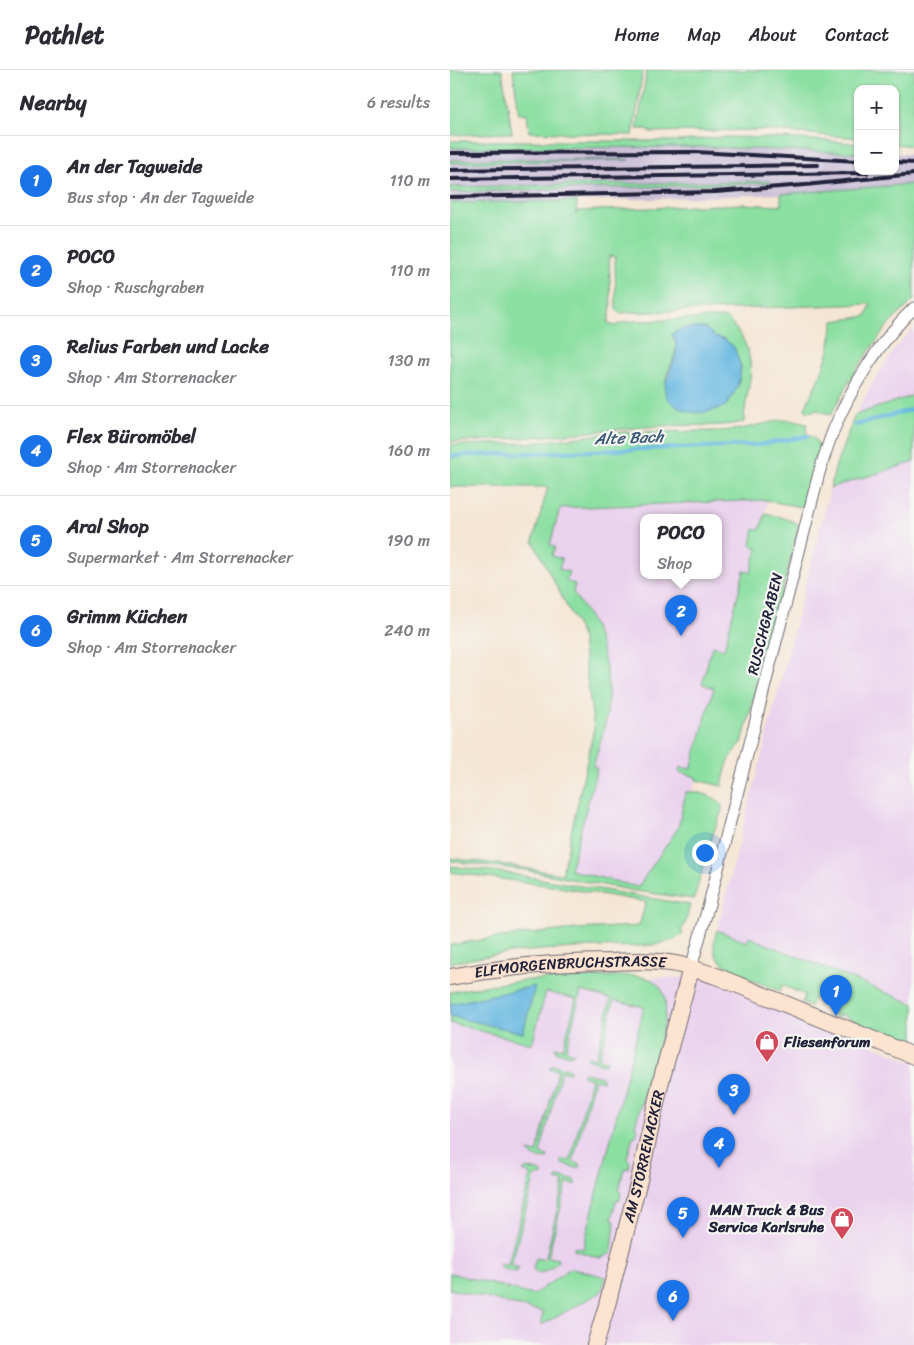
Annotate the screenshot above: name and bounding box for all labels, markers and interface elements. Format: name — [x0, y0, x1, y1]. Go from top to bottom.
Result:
text: Pathlet — [25, 14, 104, 56]
text: Home — [615, 19, 660, 51]
text: Map — [688, 19, 721, 51]
text: About — [749, 19, 797, 51]
text: Contact — [825, 19, 889, 51]
text: Nearby — [20, 84, 86, 122]
map controls — [854, 85, 899, 175]
button: + — [854, 85, 899, 130]
text: 6 results — [367, 88, 430, 117]
button: − — [854, 130, 899, 175]
text: An der Tagweide — [67, 150, 202, 183]
text: 1 — [33, 166, 39, 195]
text: 110 m — [390, 166, 430, 195]
text: Bus stop · An der Tagweide — [67, 183, 254, 212]
text: POCO — [67, 240, 115, 273]
text: 2 — [31, 256, 41, 285]
text: 110 m — [390, 256, 430, 285]
text: Shop · Ruschgraben — [67, 273, 204, 302]
text: Relius Farben und Lacke — [67, 330, 269, 363]
text: 3 — [32, 346, 40, 375]
text: 130 m — [388, 346, 430, 375]
text: Shop · Am Storrenacker — [67, 363, 236, 392]
text: Flex Büromöbel — [67, 420, 196, 453]
water label: Alte Bach — [593, 422, 666, 453]
text: 4 — [31, 436, 41, 465]
text: 160 m — [387, 436, 430, 465]
text: Shop · Am Storrenacker — [67, 453, 236, 482]
text: Aral Shop — [67, 510, 149, 543]
popup — [640, 514, 722, 579]
text: POCO — [657, 516, 705, 549]
text: 5 — [31, 526, 41, 555]
text: 190 m — [387, 526, 430, 555]
text: Supermarket · Am Storrenacker — [67, 543, 293, 572]
text: Shop — [657, 549, 692, 578]
street label: RUSCHGRABEN — [740, 570, 790, 678]
pin: 2 — [665, 595, 697, 636]
text: Grimm Küchen — [67, 600, 187, 633]
text: 6 — [31, 616, 41, 645]
text: 240 m — [384, 616, 430, 645]
text: Shop · Am Storrenacker — [67, 633, 236, 662]
your location — [692, 840, 718, 866]
street label: ELFMORGENBRUCHSTRASSE — [473, 948, 669, 986]
pin: 1 — [820, 975, 852, 1016]
shop icon: Fliesenforum — [754, 1029, 780, 1063]
place label: Fliesenforum — [783, 1029, 871, 1055]
pin: 3 — [718, 1074, 750, 1115]
street label: AM STORRENACKER — [615, 1087, 672, 1226]
pin: 4 — [703, 1127, 735, 1168]
pin: 5 — [667, 1197, 699, 1238]
place label: MAN Truck & Bus Service Karlsruhe — [707, 1197, 825, 1240]
shop icon: MAN Truck & Bus Service Karlsruhe — [829, 1206, 855, 1240]
pin: 6 — [657, 1280, 689, 1321]

